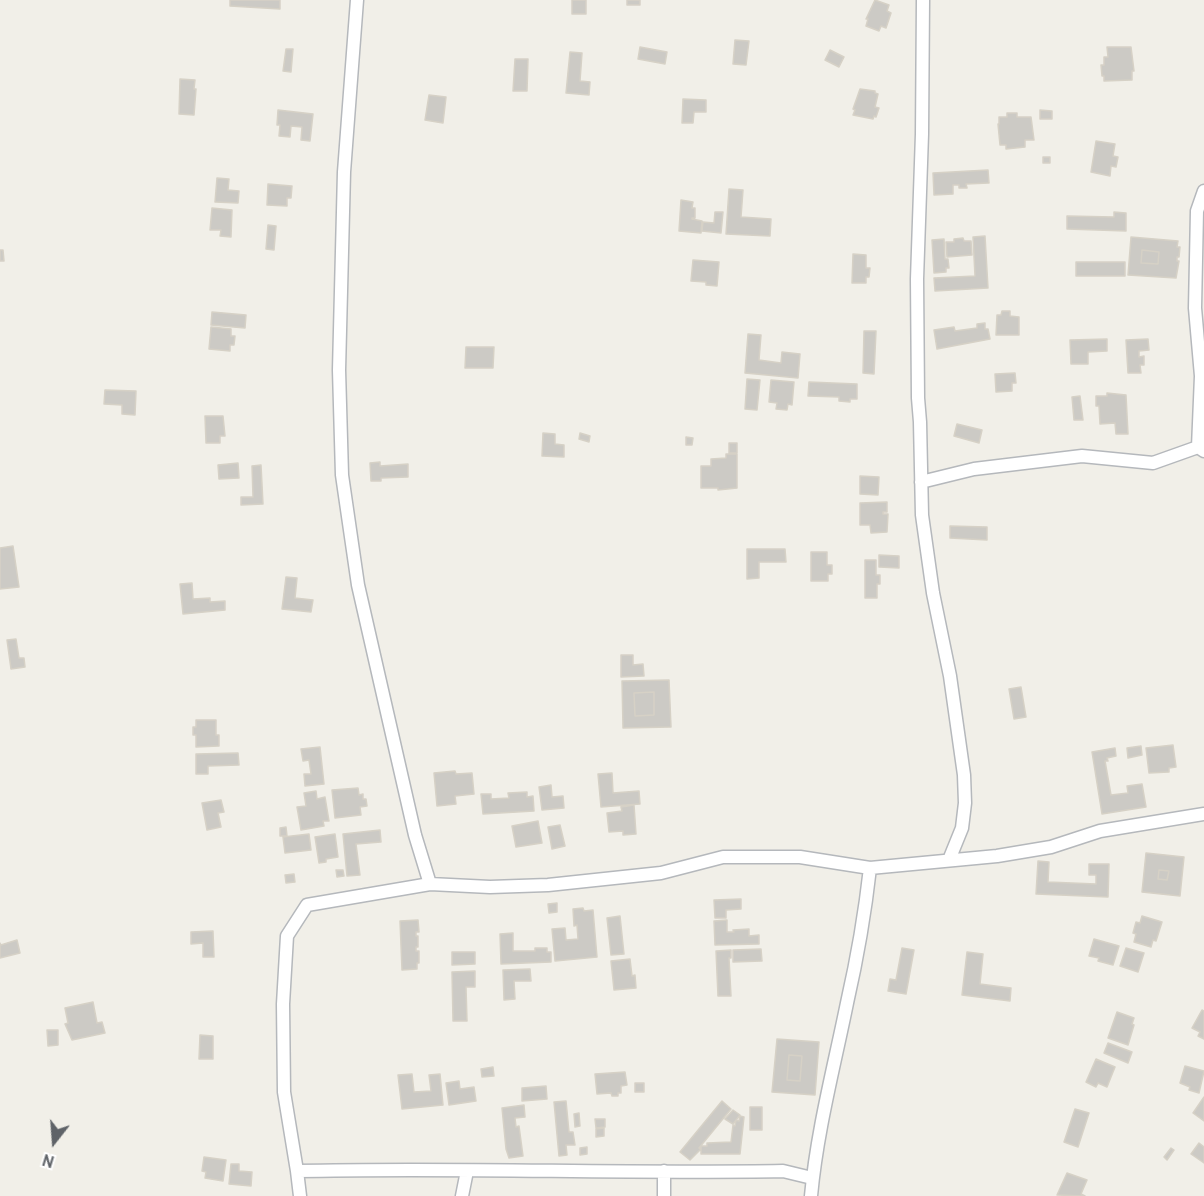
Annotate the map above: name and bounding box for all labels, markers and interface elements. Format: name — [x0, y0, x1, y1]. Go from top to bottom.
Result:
north arrow — [24, 1112, 84, 1172]
text: N — [40, 1148, 57, 1170]

